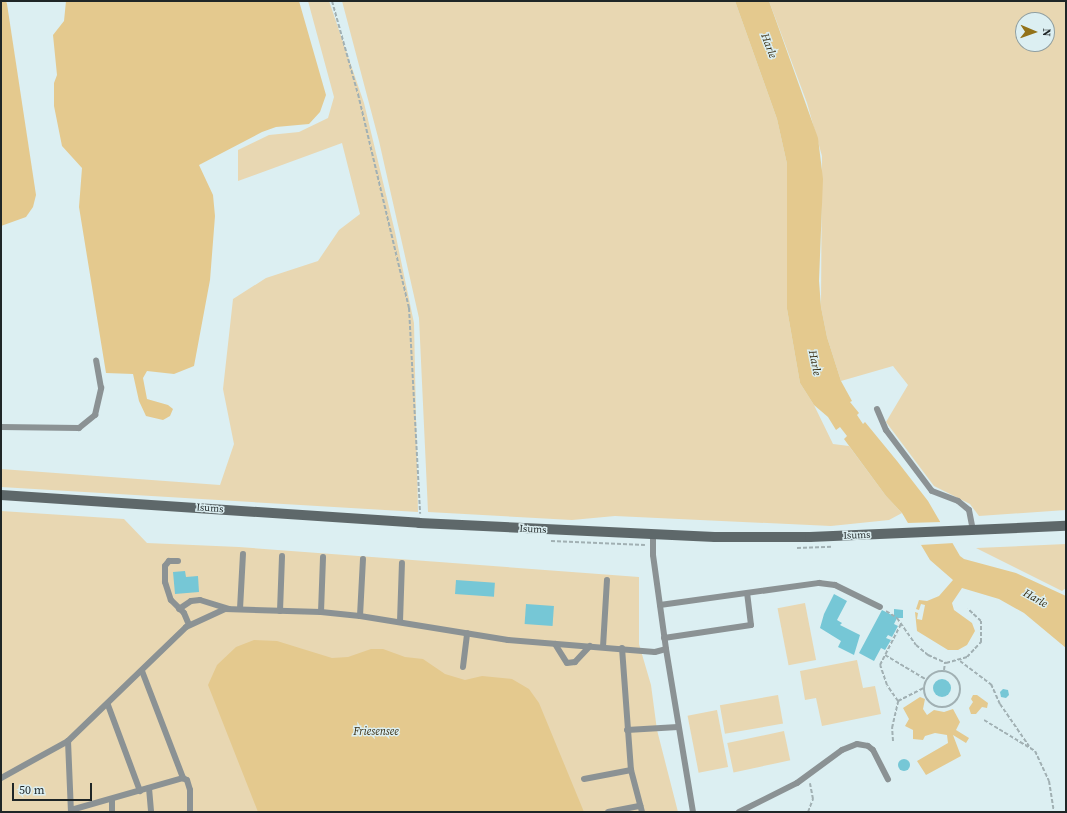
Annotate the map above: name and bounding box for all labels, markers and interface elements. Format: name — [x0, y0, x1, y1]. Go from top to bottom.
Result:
north arrow — [1015, 12, 1055, 52]
text: N — [1039, 28, 1054, 37]
water label: Harle — [757, 32, 779, 60]
water label: Harle — [805, 349, 823, 377]
street label: Isums — [196, 501, 224, 515]
street label: Isums — [519, 522, 547, 536]
street label: Isums — [843, 529, 871, 541]
water label: Harle — [1021, 587, 1049, 611]
water label: Friesensee — [353, 725, 399, 739]
scale bar — [14, 775, 94, 801]
text: 50 m — [19, 782, 45, 798]

